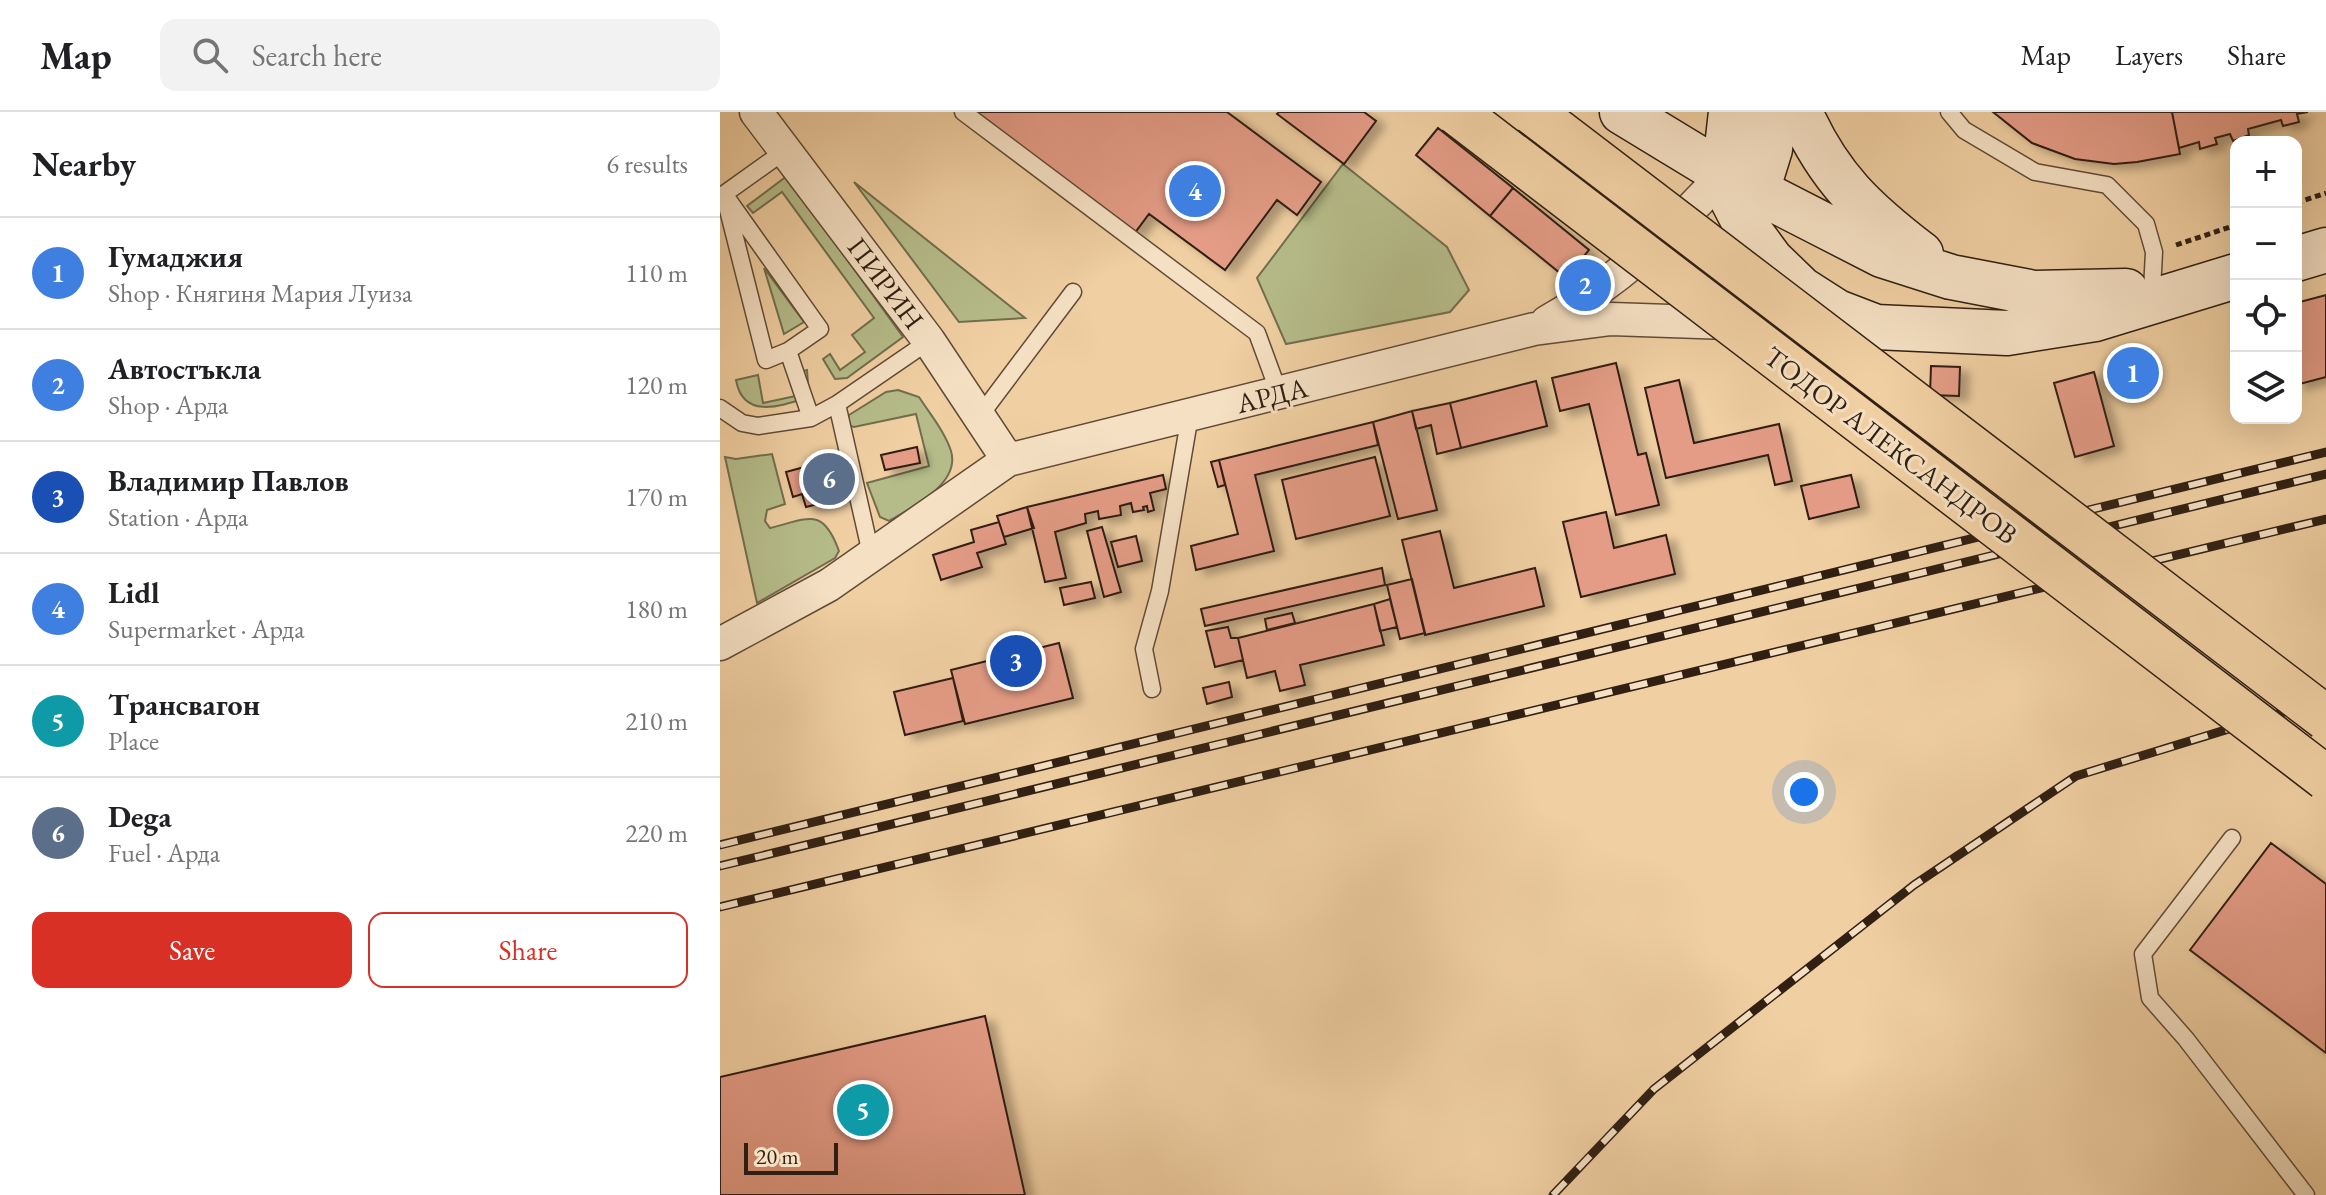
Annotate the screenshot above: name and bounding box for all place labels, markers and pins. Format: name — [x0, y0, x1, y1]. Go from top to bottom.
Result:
pin: 4 — [1169, 161, 1221, 221]
pin: 2 — [1559, 255, 1611, 315]
pin: 1 — [2107, 343, 2159, 403]
pin: 6 — [803, 449, 855, 509]
pin: 3 — [990, 631, 1042, 691]
pin: 5 — [837, 1080, 889, 1140]

